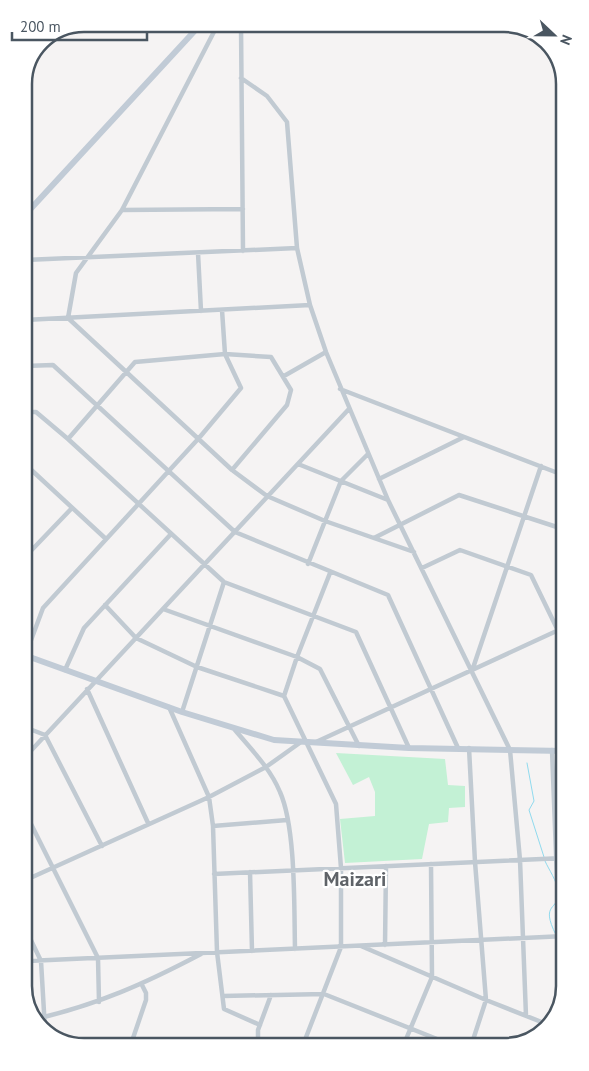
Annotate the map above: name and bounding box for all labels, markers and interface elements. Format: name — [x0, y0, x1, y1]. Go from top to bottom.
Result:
scale bar — [12, 10, 148, 42]
north arrow — [529, 10, 579, 60]
text: 200 m — [20, 17, 61, 36]
text: N — [556, 32, 576, 48]
district label: Maizari — [324, 866, 386, 892]

